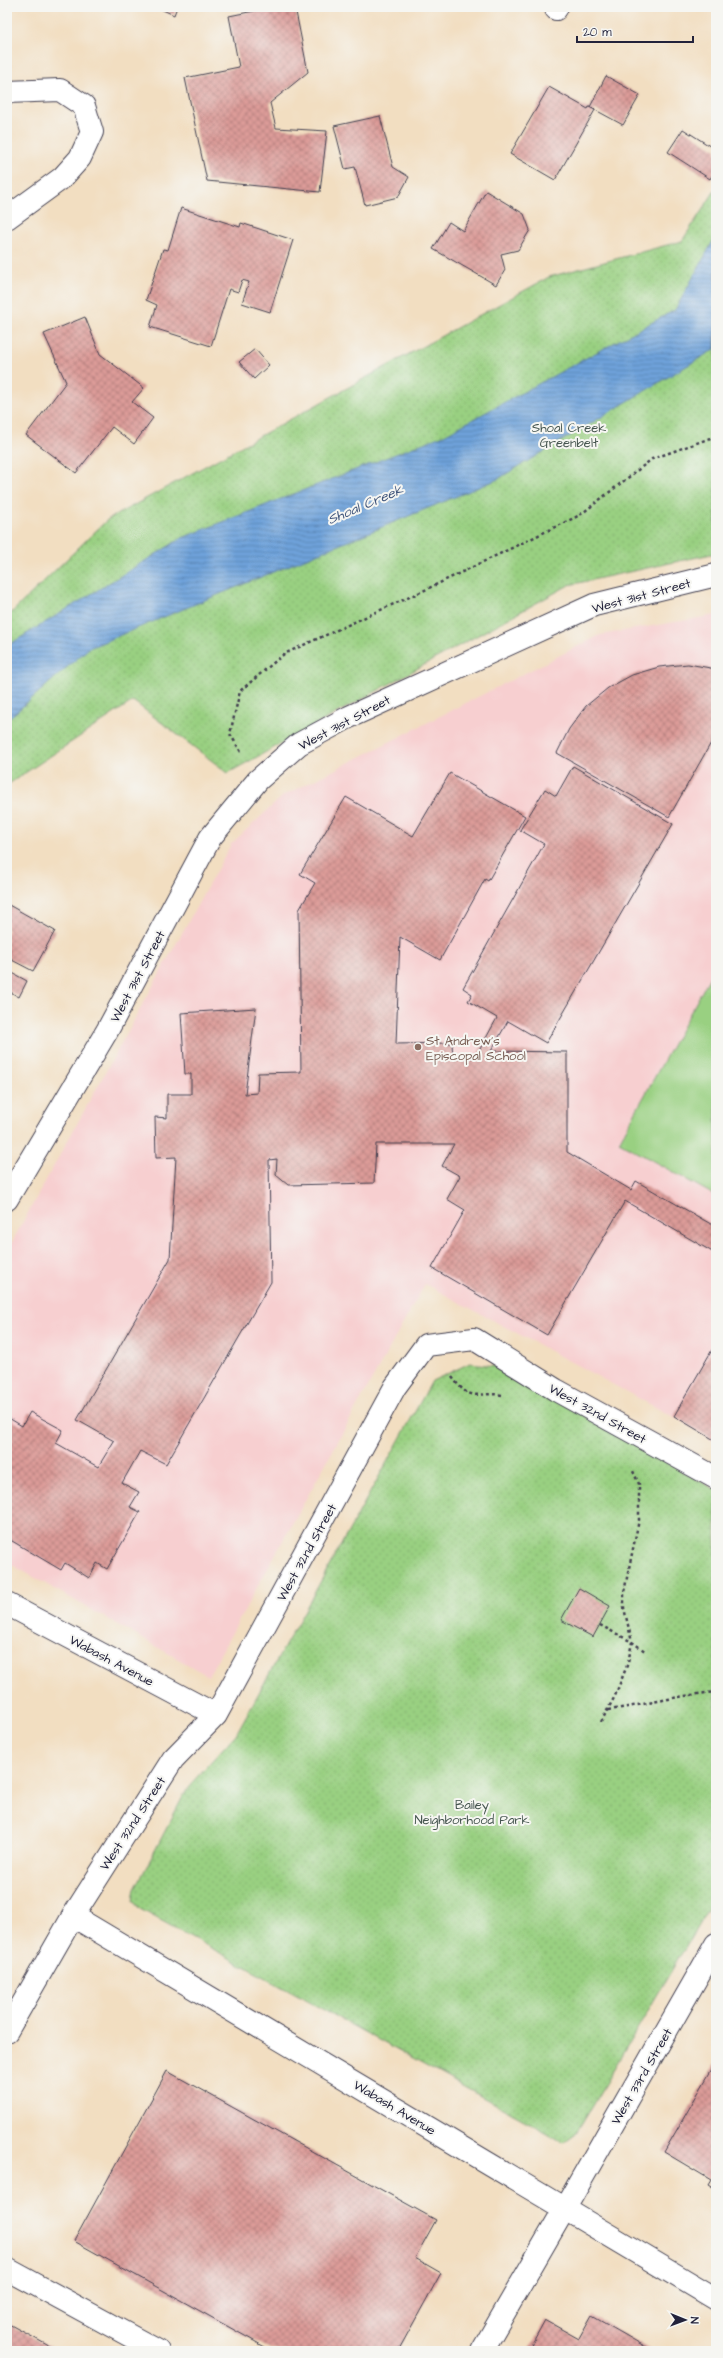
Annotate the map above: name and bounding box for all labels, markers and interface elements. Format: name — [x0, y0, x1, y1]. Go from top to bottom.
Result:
scale bar — [577, 18, 693, 44]
text: 20 m — [583, 24, 612, 41]
park label: Shoal Creek Greenbelt — [532, 419, 606, 452]
water label: Shoal Creek — [325, 480, 407, 530]
street label: West 31st Street — [590, 574, 693, 618]
street label: West 31st Street — [295, 691, 394, 755]
street label: West 31st Street — [106, 927, 170, 1026]
place label: St Andrew's Episcopal School — [426, 1032, 526, 1065]
marker: St Andrew's Episcopal School — [413, 1042, 423, 1052]
street label: West 32nd Street — [546, 1380, 650, 1448]
street label: West 32nd Street — [273, 1500, 341, 1604]
street label: Wabash Avenue — [66, 1631, 157, 1691]
street label: West 32nd Street — [96, 1772, 170, 1874]
park label: Bailey Neighborhood Park — [414, 1796, 530, 1830]
street label: West 33rd Street — [607, 2024, 677, 2128]
street label: Wabash Avenue — [350, 2076, 439, 2140]
north arrow — [665, 2300, 705, 2340]
text: N — [687, 2317, 702, 2324]

